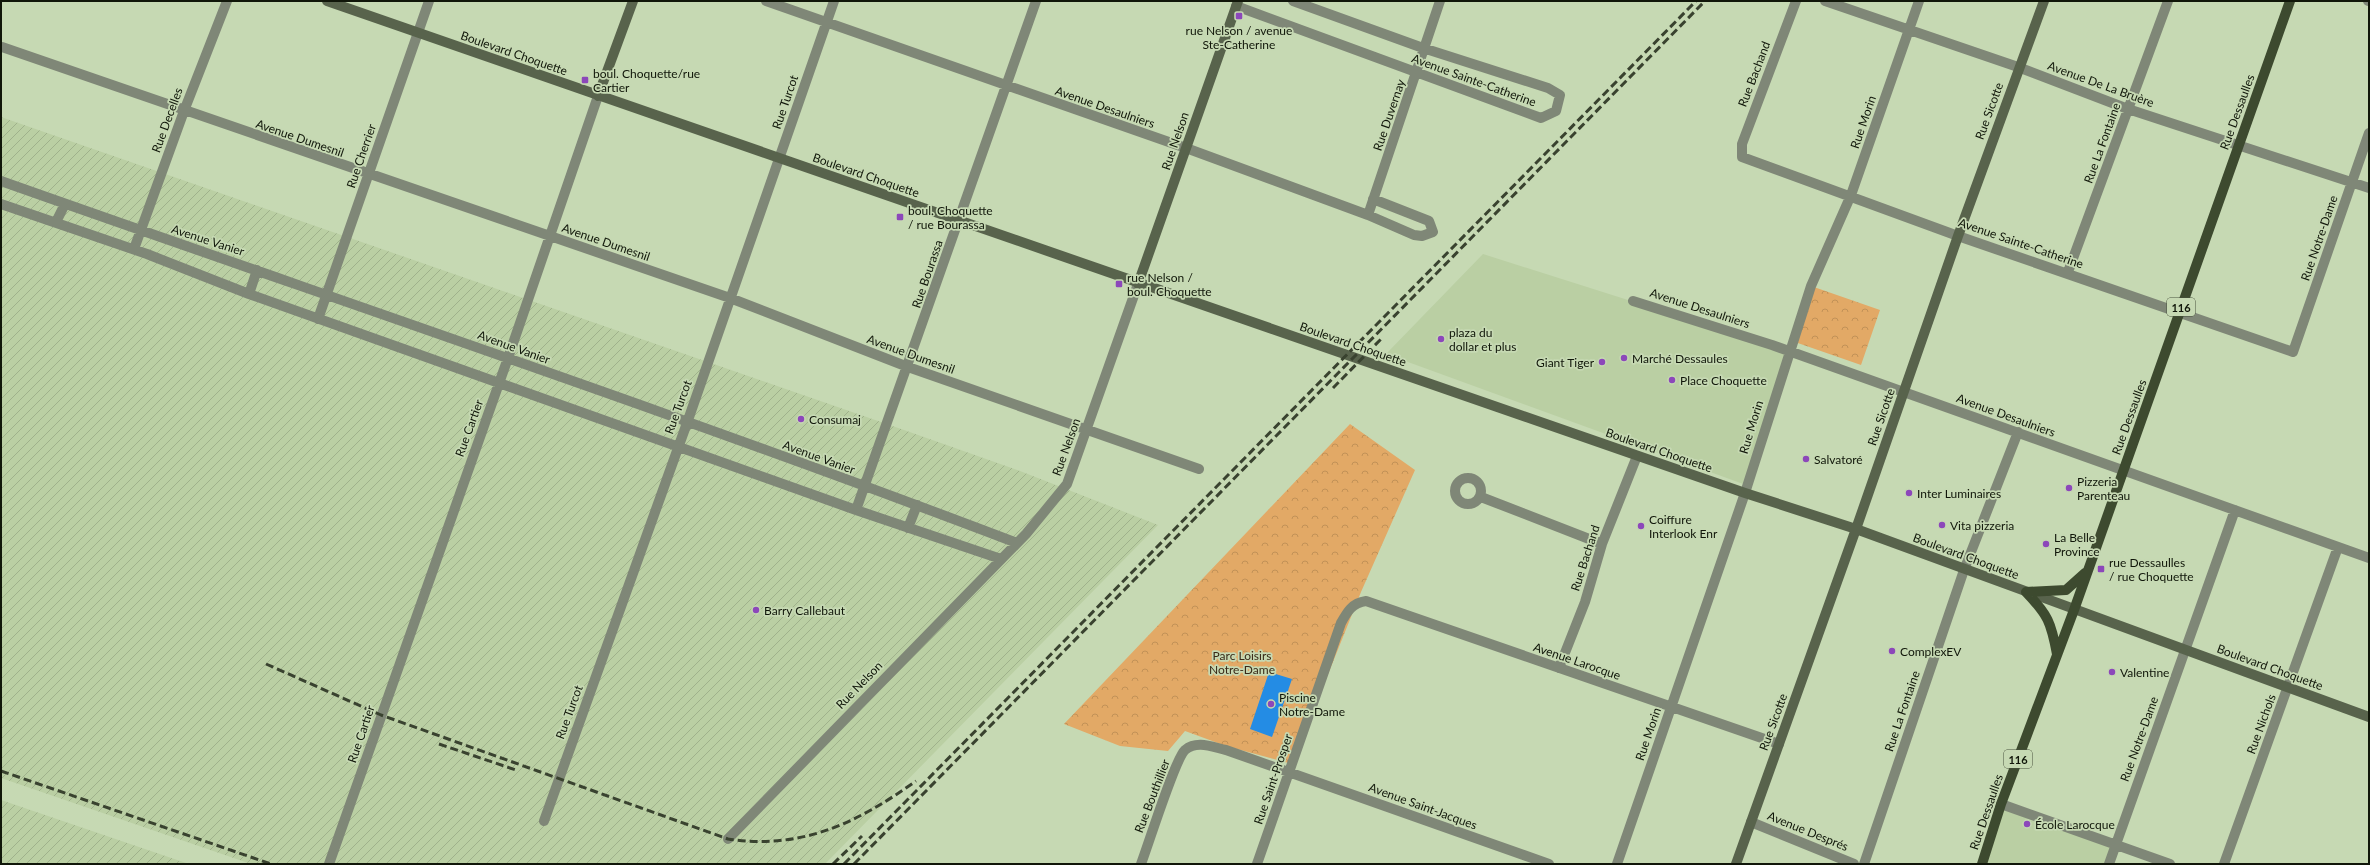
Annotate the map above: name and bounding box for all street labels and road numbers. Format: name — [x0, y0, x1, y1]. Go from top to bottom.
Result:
street label: Boulevard Choquette — [459, 28, 569, 78]
street label: Rue Bachand — [1735, 39, 1773, 109]
street label: Avenue Sainte-Catherine — [1410, 51, 1538, 109]
street label: Avenue De La Bruère — [2046, 58, 2156, 110]
street label: Rue Turcot — [769, 72, 801, 131]
street label: Rue Dessaulles — [2216, 72, 2258, 152]
street label: Rue Duvernay — [1370, 77, 1408, 153]
street label: Rue Sicotte — [1972, 80, 2006, 142]
street label: Avenue Desaulniers — [1053, 83, 1157, 131]
street label: Rue Decelles — [148, 86, 186, 154]
street label: Rue Morin — [1847, 94, 1879, 150]
street label: Rue La Fontaine — [2081, 101, 2123, 185]
street label: Rue Nelson — [1158, 110, 1192, 172]
street label: Avenue Dumesnil — [254, 116, 346, 160]
street label: Rue Cherrier — [343, 121, 379, 190]
street label: Boulevard Choquette — [811, 150, 921, 200]
street label: Rue Notre-Dame — [2297, 193, 2341, 283]
street label: Avenue Sainte-Catherine — [1957, 215, 2085, 271]
street label: Avenue Dumesnil — [560, 220, 652, 264]
street label: Avenue Vanier — [170, 221, 247, 259]
street label: Rue Bourassa — [908, 238, 946, 310]
street label: Avenue Desaulniers — [1648, 285, 1752, 331]
road number: 116 — [2167, 298, 2195, 316]
street label: Boulevard Choquette — [1298, 319, 1408, 369]
street label: Avenue Vanier — [476, 327, 553, 367]
street label: Avenue Dumesnil — [865, 331, 957, 377]
street label: Rue Turcot — [661, 377, 695, 436]
street label: Rue Dessaulles — [2108, 377, 2150, 457]
street label: Rue Sicotte — [1864, 386, 1898, 448]
street label: Avenue Desaulniers — [1954, 390, 2058, 440]
street label: Rue Cartier — [452, 397, 486, 459]
street label: Rue Morin — [1736, 398, 1766, 456]
street label: Rue Nelson — [1049, 416, 1083, 478]
street label: Boulevard Choquette — [1604, 425, 1714, 475]
street label: Avenue Vanier — [781, 437, 858, 477]
street label: Rue Bachand — [1567, 523, 1603, 593]
street label: Boulevard Choquette — [1911, 530, 2021, 582]
street label: Avenue Larocque — [1531, 639, 1623, 683]
street label: Boulevard Choquette — [2215, 641, 2325, 693]
street label: Rue Nelson — [833, 658, 885, 712]
street label: Rue La Fontaine — [1881, 669, 1923, 753]
street label: Rue Turcot — [552, 682, 586, 741]
street label: Rue Sicotte — [1756, 691, 1790, 753]
street label: Rue Nichols — [2243, 692, 2279, 756]
street label: Rue Notre-Dame — [2117, 694, 2161, 784]
street label: Rue Cartier — [344, 703, 378, 765]
street label: Rue Morin — [1632, 706, 1664, 762]
street label: Rue Saint-Prosper — [1250, 731, 1296, 826]
road number: 116 — [2004, 750, 2032, 768]
street label: Rue Bouthillier — [1131, 756, 1173, 835]
street label: Rue Dessaulles — [1966, 772, 2006, 852]
street label: Avenue Saint-Jacques — [1367, 779, 1479, 833]
street label: Avenue Després — [1765, 808, 1851, 854]

